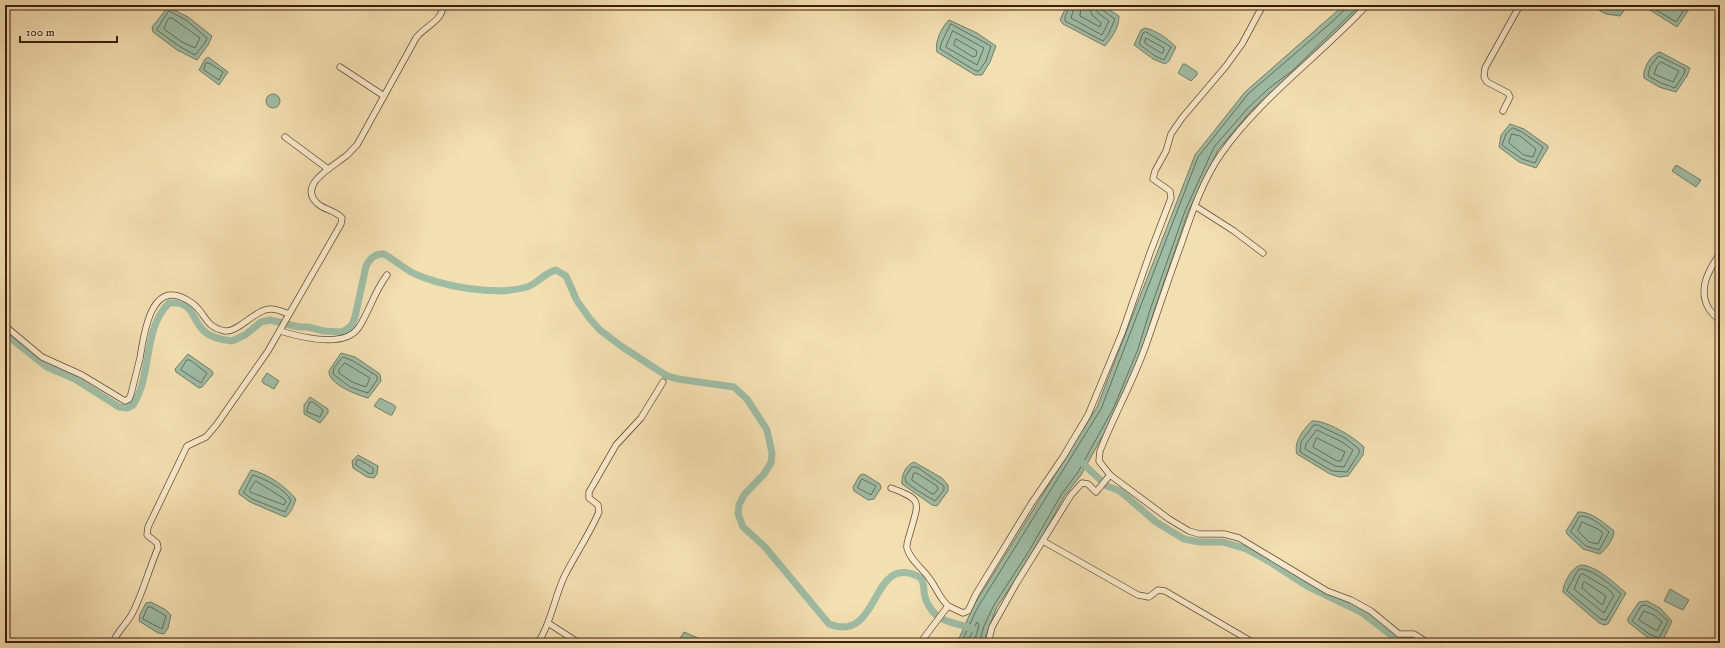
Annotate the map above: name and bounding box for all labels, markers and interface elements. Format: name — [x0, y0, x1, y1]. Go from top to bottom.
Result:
scale bar — [20, 18, 117, 44]
text: 100 m — [26, 25, 55, 40]

